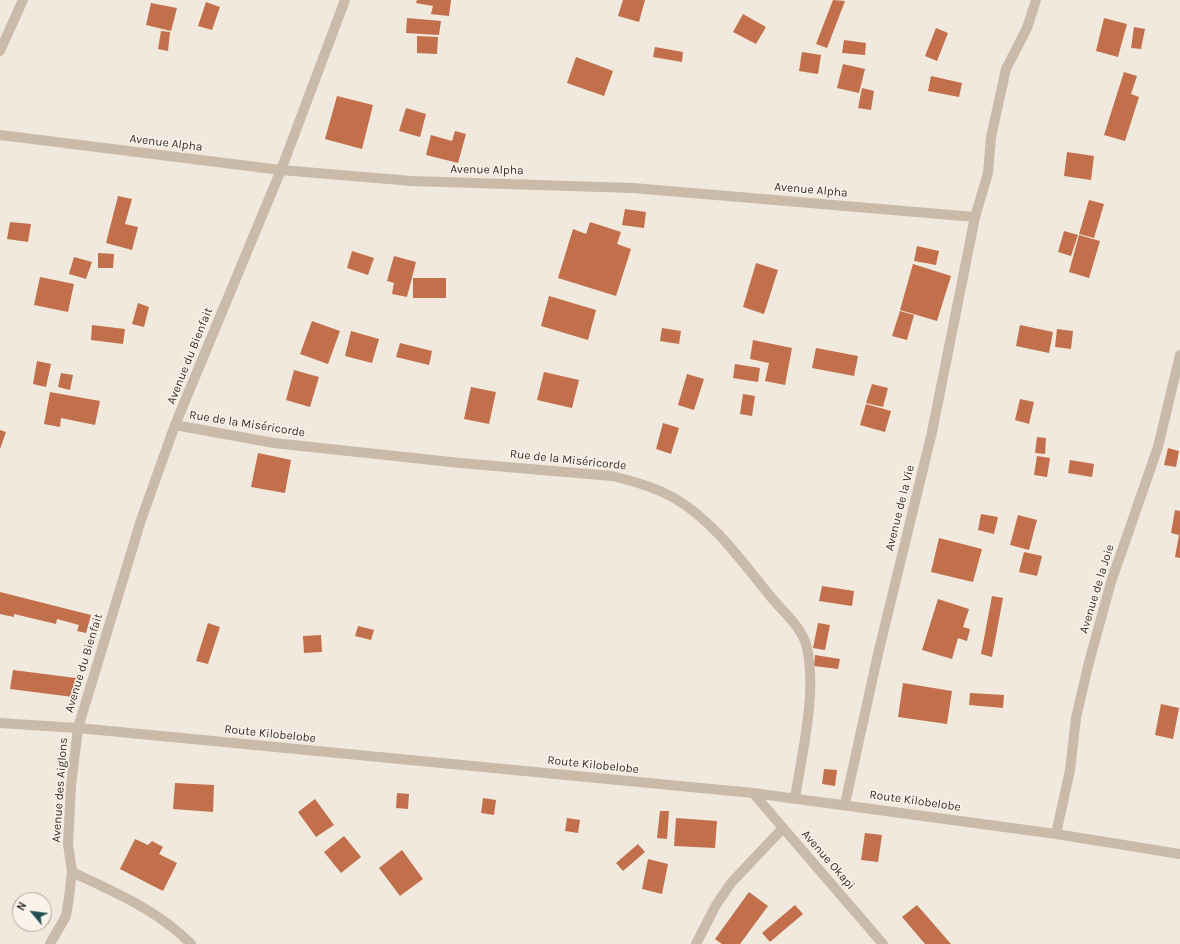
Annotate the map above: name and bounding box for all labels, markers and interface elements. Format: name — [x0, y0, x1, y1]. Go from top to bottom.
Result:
street label: Avenue Alpha — [129, 131, 203, 155]
street label: Avenue Alpha — [450, 162, 524, 178]
street label: Avenue Alpha — [774, 180, 848, 200]
street label: Avenue du Bienfait — [164, 306, 216, 406]
street label: Rue de la Miséricorde — [188, 408, 306, 440]
street label: Rue de la Miséricorde — [509, 447, 627, 473]
street label: Avenue de la Vie — [882, 464, 918, 552]
street label: Avenue de la Joie — [1077, 543, 1117, 635]
street label: Avenue du Bienfait — [62, 612, 106, 714]
street label: Route Kilobelobe — [224, 722, 316, 746]
street label: Avenue des Aiglons — [49, 737, 71, 843]
street label: Route Kilobelobe — [547, 753, 639, 777]
street label: Route Kilobelobe — [868, 787, 962, 815]
street label: Avenue Okapi — [798, 827, 858, 893]
north arrow — [12, 892, 52, 932]
text: N — [14, 900, 30, 913]

